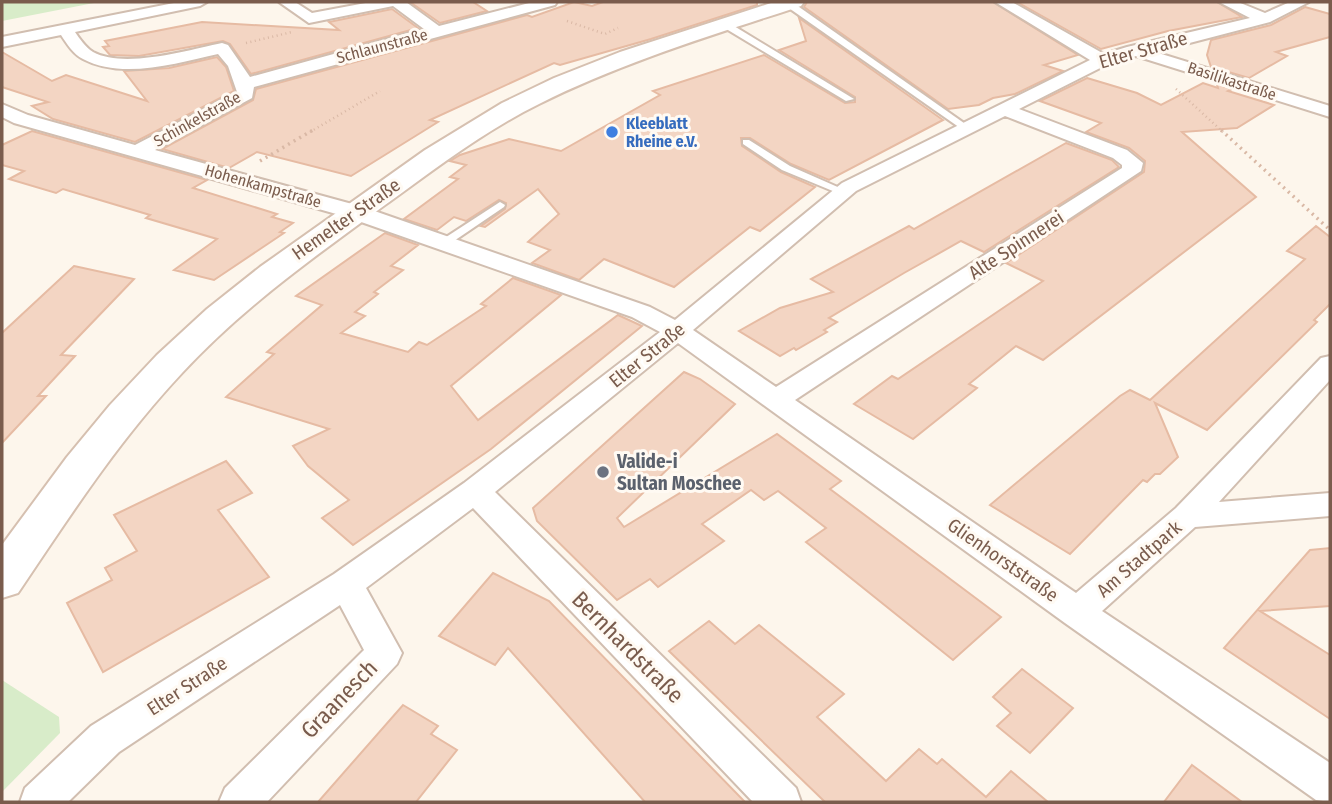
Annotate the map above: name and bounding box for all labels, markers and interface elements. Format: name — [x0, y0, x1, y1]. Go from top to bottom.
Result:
street label: Schlaunstraße — [334, 25, 430, 67]
street label: Elter Straße — [1096, 26, 1190, 74]
street label: Basilikastraße — [1185, 58, 1279, 104]
street label: Schinkelstraße — [150, 87, 244, 151]
place label: Kleeblatt Rheine e.V. — [626, 114, 698, 151]
marker: Kleeblatt Rheine e.V. — [604, 124, 620, 140]
street label: Hohenkampstraße — [203, 160, 323, 212]
street label: Hemelter Straße — [287, 173, 405, 265]
street label: Alte Spinnerei — [964, 206, 1068, 284]
street label: Elter Straße — [604, 318, 690, 392]
place label: Valide-i Sultan Moschee — [616, 450, 742, 495]
marker: Valide-i Sultan Moschee — [595, 464, 611, 480]
street label: Glienhorststraße — [943, 513, 1063, 607]
street label: Am Stadtpark — [1092, 516, 1186, 602]
street label: Bernhardstraße — [566, 585, 690, 709]
street label: Elter Straße — [143, 652, 231, 720]
street label: Graanesch — [295, 654, 383, 744]

